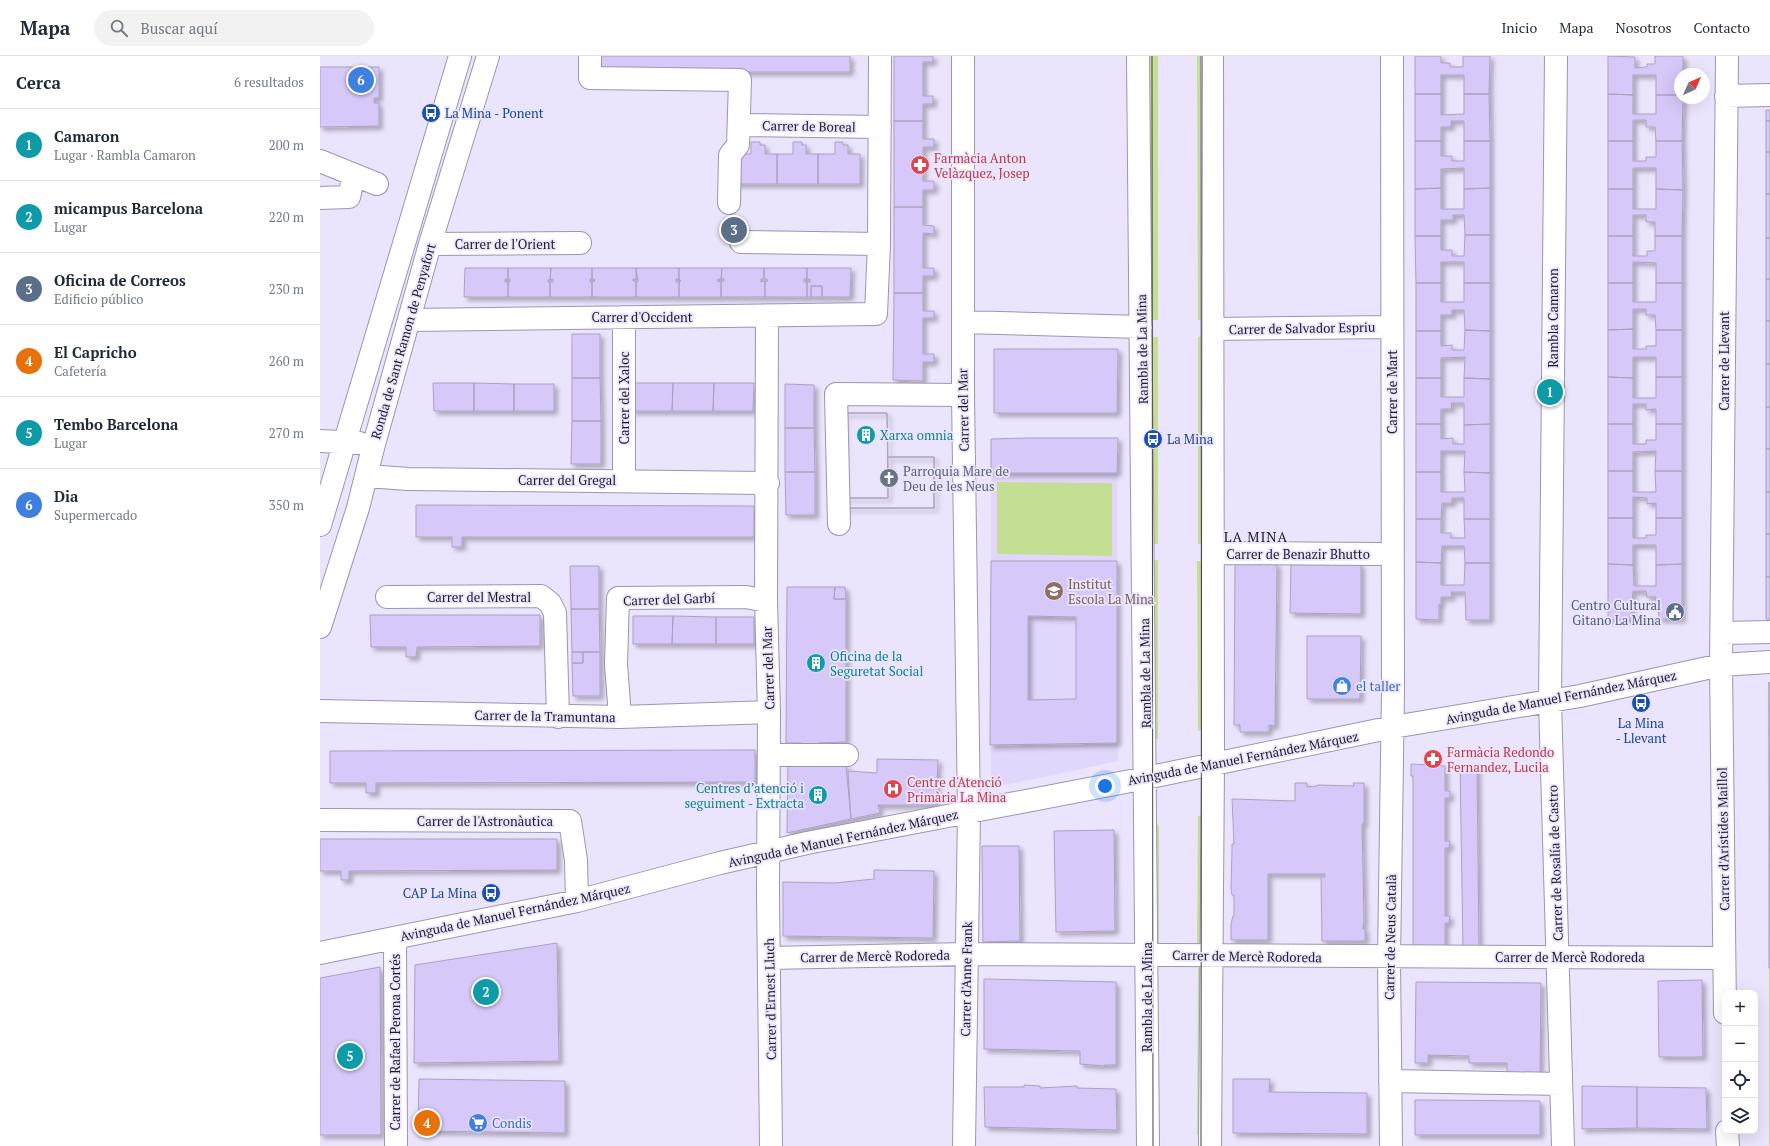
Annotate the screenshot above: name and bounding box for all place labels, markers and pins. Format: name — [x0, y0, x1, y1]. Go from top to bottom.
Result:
pin: 6 — [348, 65, 374, 95]
bus stop icon: La Mina - Ponent — [420, 102, 442, 124]
place label: La Mina - Ponent — [445, 104, 544, 122]
place label: Farmàcia Anton Velàzquez, Josep — [934, 149, 1030, 182]
pharmacy icon: Farmàcia Anton Velàzquez, Josep — [909, 154, 931, 176]
pin: 3 — [721, 215, 747, 245]
pin: 1 — [1537, 377, 1563, 407]
building icon: Xarxa omnia — [855, 424, 877, 446]
place label: Xarxa omnia — [880, 426, 954, 444]
bus stop icon: La Mina — [1142, 428, 1164, 450]
place label: La Mina — [1167, 430, 1214, 448]
place label: Parroquia Mare de Deu de les Neus — [903, 462, 1009, 495]
church icon: Parroquia Mare de Deu de les Neus — [878, 467, 900, 489]
place label: Institut Escola La Mina — [1068, 575, 1155, 608]
school or university icon: Institut Escola La Mina — [1043, 580, 1065, 602]
place label: Centro Cultural Gitano La Mina — [1571, 596, 1661, 629]
public building icon: Centro Cultural Gitano La Mina — [1664, 601, 1686, 623]
place label: Oficina de la Seguretat Social — [830, 647, 923, 680]
building icon: Oficina de la Seguretat Social — [805, 652, 827, 674]
shop icon: el taller — [1331, 675, 1353, 697]
place label: el taller — [1356, 677, 1400, 695]
bus stop icon: La Mina - Llevant — [1630, 692, 1652, 714]
place label: La Mina - Llevant — [1615, 714, 1667, 747]
place label: Farmàcia Redondo Fernandez, Lucila — [1447, 743, 1554, 776]
pharmacy icon: Farmàcia Redondo Fernandez, Lucila — [1422, 748, 1444, 770]
place label: Centre d'Atenció Primària La Mina — [907, 773, 1007, 806]
hospital icon: Centre d'Atenció Primària La Mina — [882, 778, 904, 800]
place label: Centres d’atenció i seguiment - Extracta — [684, 779, 804, 812]
building icon: Centres d’atenció i seguiment - Extracta — [807, 784, 829, 806]
bus stop icon: CAP La Mina — [480, 882, 502, 904]
place label: CAP La Mina — [403, 884, 477, 902]
pin: 2 — [473, 977, 499, 1007]
pin: 5 — [337, 1041, 363, 1071]
pin: 4 — [414, 1108, 440, 1138]
supermarket icon: Condis — [467, 1112, 489, 1134]
place label: Condis — [492, 1114, 532, 1132]

